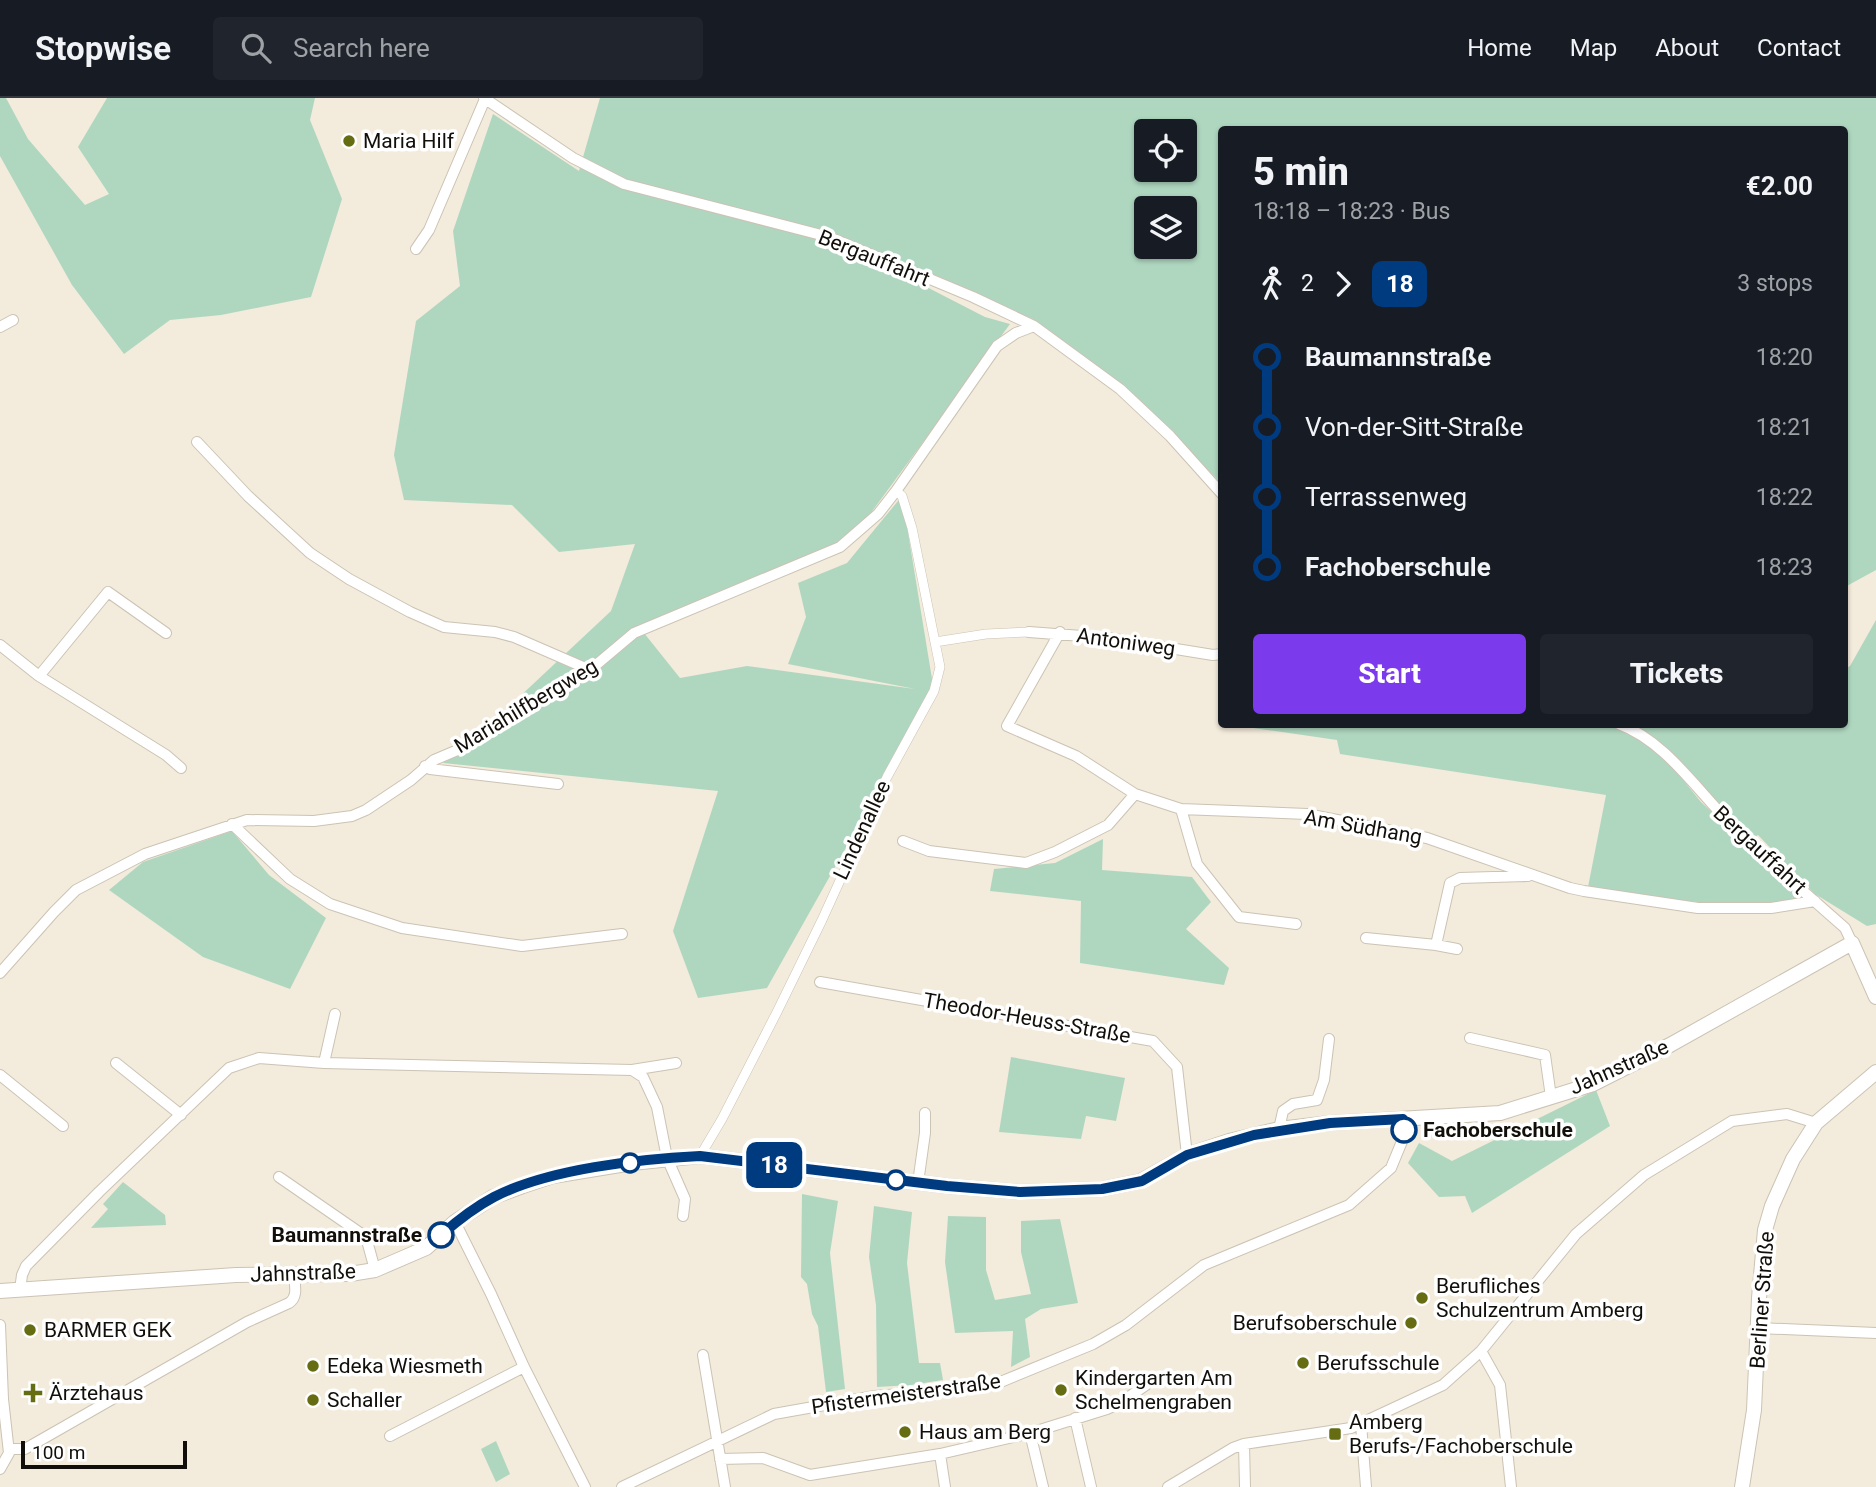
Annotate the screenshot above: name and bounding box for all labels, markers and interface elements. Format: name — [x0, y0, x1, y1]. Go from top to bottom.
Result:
search box — [213, 17, 703, 80]
text: Stopwise — [35, 29, 171, 68]
icon: search — [237, 29, 275, 67]
text: Search here — [293, 33, 430, 63]
text: Home — [1467, 34, 1532, 62]
text: Map — [1570, 34, 1617, 62]
text: About — [1655, 34, 1719, 62]
text: Contact — [1757, 34, 1841, 62]
map controls — [1134, 119, 1197, 259]
button: locate — [1134, 119, 1197, 182]
place label: Maria Hilf — [363, 129, 455, 153]
marker: Maria Hilf — [341, 133, 357, 149]
text: 5 min — [1253, 150, 1349, 194]
text: €2.00 — [1746, 171, 1813, 201]
button: layers — [1134, 196, 1197, 259]
text: 18:18 – 18:23 · Bus — [1253, 198, 1450, 225]
street label: Bergauffahrt — [815, 225, 933, 291]
icon: walk — [1253, 265, 1291, 303]
icon: forward — [1324, 265, 1362, 303]
text: 2 — [1301, 270, 1314, 297]
text: 18 — [1386, 270, 1413, 298]
text: 3 stops — [1737, 270, 1813, 297]
text: Baumannstraße — [1305, 342, 1491, 372]
text: 18:20 — [1756, 344, 1813, 371]
text: Von-der-Sitt-Straße — [1305, 412, 1523, 442]
text: 18:21 — [1756, 414, 1813, 441]
text: Terrassenweg — [1305, 482, 1467, 512]
text: 18:22 — [1756, 484, 1813, 511]
text: Fachoberschule — [1305, 552, 1491, 582]
text: 18:23 — [1756, 554, 1813, 581]
street label: Antoniweg — [1075, 623, 1177, 661]
button: Start — [1253, 634, 1526, 714]
button: Tickets — [1540, 634, 1813, 714]
street label: Mariahilfbergweg — [450, 654, 602, 758]
street label: Lindenallee — [829, 777, 895, 883]
street label: Bergauffahrt — [1709, 801, 1811, 899]
street label: Am Südhang — [1302, 805, 1424, 849]
street label: Theodor-Heuss-Straße — [921, 988, 1133, 1048]
street label: Jahnstraße — [1566, 1035, 1672, 1099]
marker: Fachoberschule — [1391, 1117, 1417, 1143]
place label: Fachoberschule — [1423, 1118, 1573, 1142]
line badge: 18 — [742, 1142, 806, 1188]
text: 18 — [760, 1151, 788, 1179]
unlabelled marker — [620, 1153, 640, 1173]
unlabelled marker — [886, 1170, 906, 1190]
marker: Baumannstraße — [428, 1222, 454, 1248]
place label: Baumannstraße — [272, 1223, 422, 1247]
street label: Berliner Straße — [1745, 1230, 1779, 1370]
street label: Jahnstraße — [250, 1259, 356, 1287]
place label: Berufliches Schulzentrum Amberg — [1436, 1274, 1644, 1322]
marker: Berufliches Schulzentrum Amberg — [1414, 1290, 1430, 1306]
place label: Berufsoberschule — [1233, 1311, 1397, 1335]
marker: Berufsoberschule — [1403, 1315, 1419, 1331]
place label: BARMER GEK — [44, 1318, 172, 1342]
marker: BARMER GEK — [22, 1322, 38, 1338]
place label: Berufsschule — [1317, 1351, 1439, 1375]
place label: Edeka Wiesmeth — [327, 1354, 483, 1378]
marker: Berufsschule — [1295, 1355, 1311, 1371]
marker: Edeka Wiesmeth — [305, 1358, 321, 1374]
place label: Kindergarten Am Schelmengraben — [1075, 1366, 1233, 1414]
street label: Pfistermeisterstraße — [810, 1369, 1002, 1419]
place label: Ärztehaus — [49, 1381, 144, 1405]
marker: Kindergarten Am Schelmengraben — [1053, 1382, 1069, 1398]
marker: Ärztehaus — [23, 1383, 43, 1403]
place label: Schaller — [327, 1388, 402, 1412]
marker: Schaller — [305, 1392, 321, 1408]
place label: Amberg Berufs-/Fachoberschule — [1349, 1410, 1573, 1458]
place label: Haus am Berg — [919, 1420, 1051, 1444]
marker: Haus am Berg — [897, 1424, 913, 1440]
marker: Amberg Berufs-/Fachoberschule — [1327, 1426, 1343, 1442]
scale bar — [21, 1438, 187, 1470]
text: 100 m — [32, 1441, 85, 1464]

